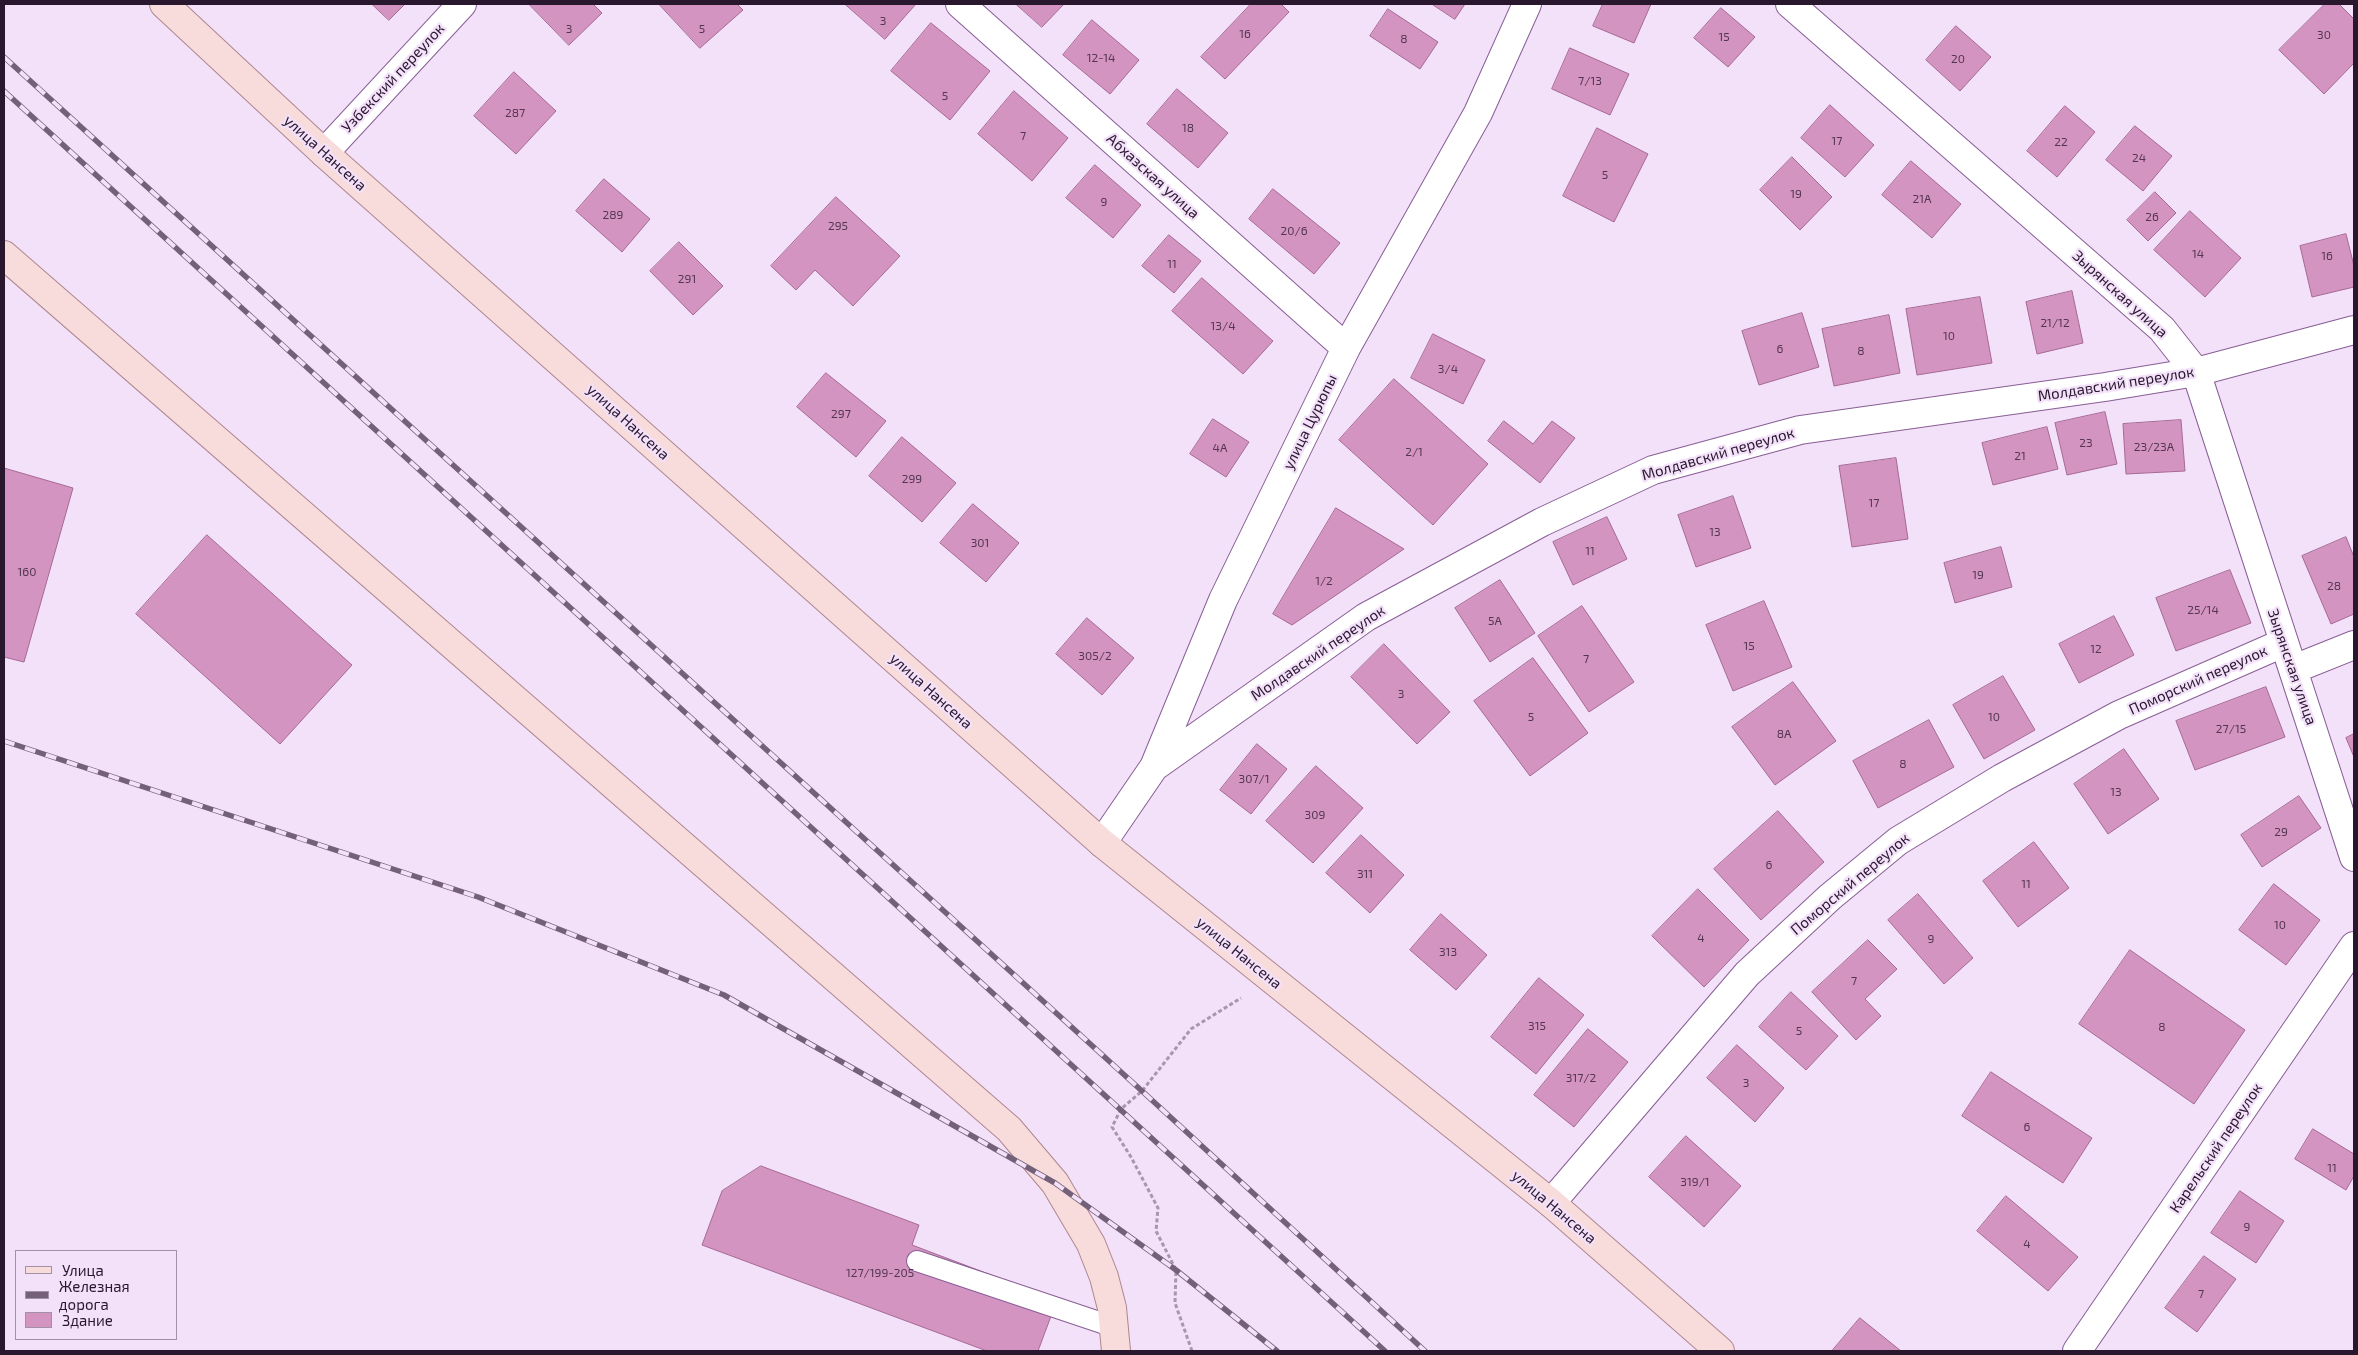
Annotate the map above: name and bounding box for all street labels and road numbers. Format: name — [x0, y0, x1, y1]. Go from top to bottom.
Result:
street label: Узбекский переулок — [338, 20, 448, 136]
street label: улица Нансена — [280, 111, 370, 195]
street label: Абхазская улица — [1103, 130, 1203, 222]
street label: Зырянская улица — [2069, 247, 2171, 341]
street label: Молдавский переулок — [2037, 363, 2195, 405]
street label: улица Цурюпы — [1279, 372, 1341, 472]
street label: улица Нансена — [583, 380, 673, 464]
street label: Молдавский переулок — [1640, 424, 1796, 484]
street label: Молдавский переулок — [1248, 601, 1388, 705]
street label: Зырянская улица — [2264, 607, 2320, 727]
street label: Поморский переулок — [2126, 641, 2270, 719]
street label: улица Нансена — [886, 649, 976, 733]
street label: Поморский переулок — [1787, 829, 1913, 939]
street label: улица Нансена — [1193, 913, 1285, 993]
street label: Карельский переулок — [2166, 1080, 2266, 1216]
street label: улица Нансена — [1508, 1166, 1600, 1248]

